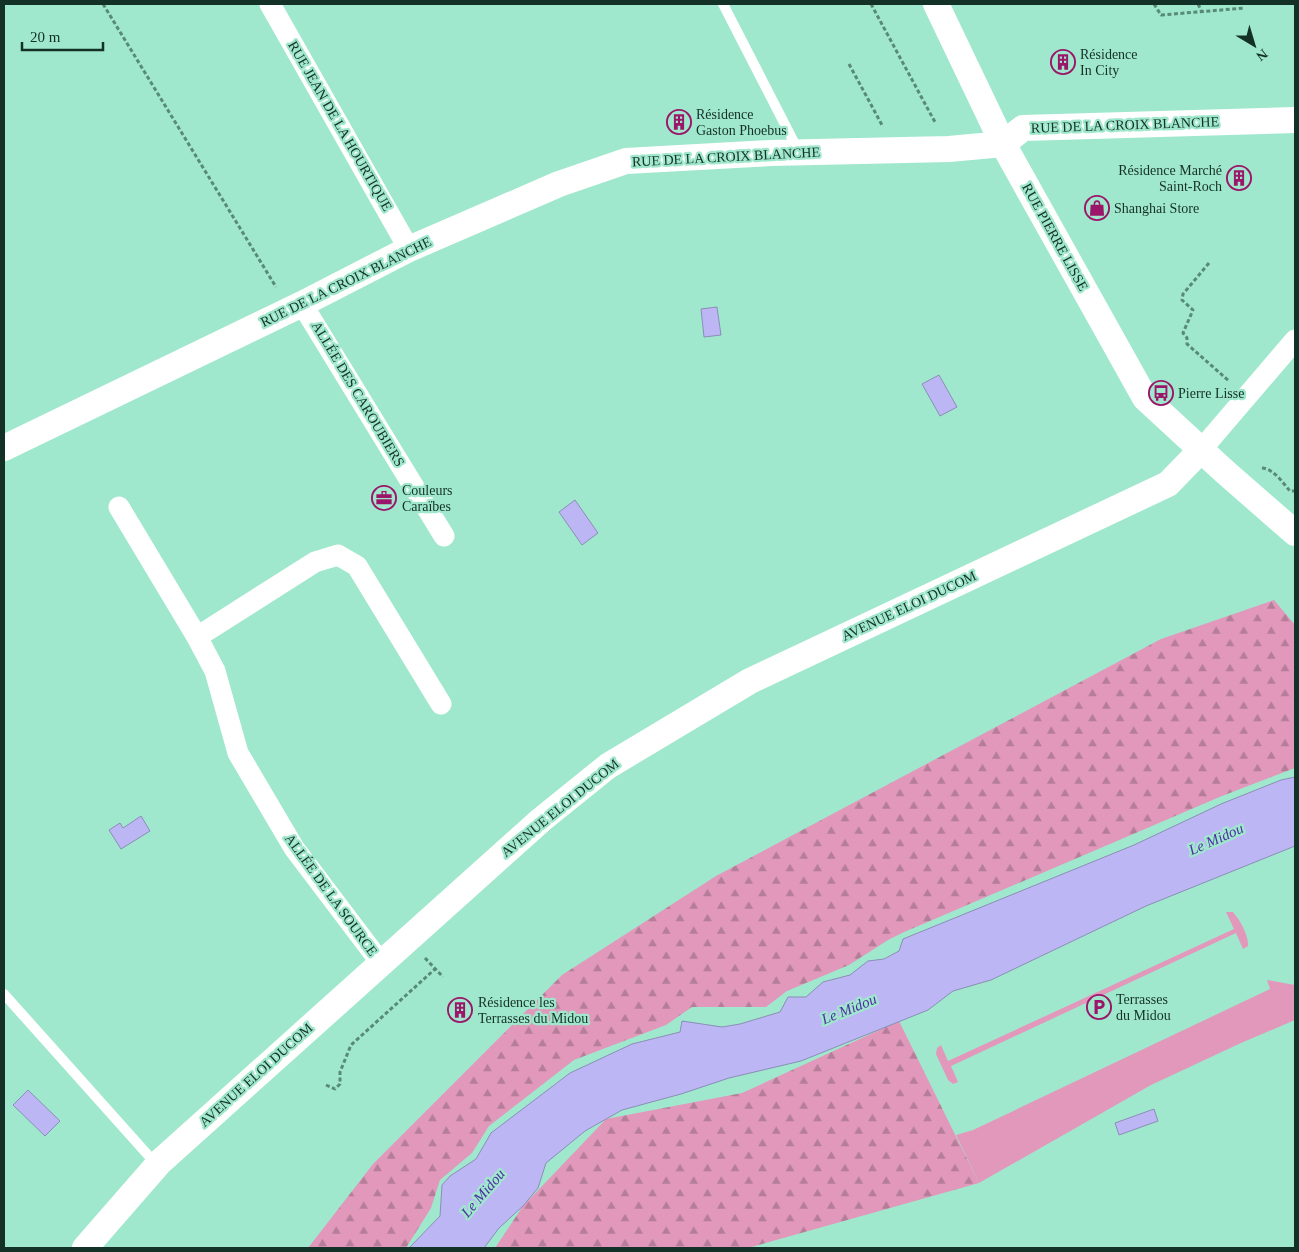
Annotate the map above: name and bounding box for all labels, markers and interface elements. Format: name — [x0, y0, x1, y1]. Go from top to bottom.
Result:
scale bar — [22, 20, 104, 52]
north arrow — [1229, 20, 1279, 70]
text: 20 m — [30, 29, 61, 45]
street label: RUE JEAN DE LA HOURTIQUE — [285, 38, 395, 214]
text: N — [1253, 46, 1270, 64]
place label: Résidence In City — [1080, 47, 1138, 78]
building icon: Résidence In City — [1050, 49, 1076, 75]
place label: Résidence Gaston Phoebus — [696, 107, 787, 138]
building icon: Résidence Gaston Phoebus — [666, 109, 692, 135]
street label: RUE DE LA CROIX BLANCHE — [1031, 114, 1219, 136]
street label: RUE DE LA CROIX BLANCHE — [632, 145, 820, 169]
place label: Résidence Marché Saint-Roch — [1118, 163, 1222, 194]
building icon: Résidence Marché Saint-Roch — [1226, 165, 1252, 191]
street label: RUE PIERRE LISSE — [1019, 181, 1091, 293]
shop icon: Shanghai Store — [1084, 195, 1110, 221]
place label: Shanghai Store — [1114, 201, 1199, 216]
street label: RUE DE LA CROIX BLANCHE — [258, 234, 434, 330]
street label: ALLÉE DES CAROUBIERS — [309, 318, 408, 469]
bus stop icon: Pierre Lisse — [1148, 380, 1174, 406]
place label: Pierre Lisse — [1178, 386, 1244, 401]
place label: Couleurs Caraïbes — [402, 483, 453, 514]
office icon: Couleurs Caraïbes — [371, 485, 397, 511]
street label: AVENUE ELOI DUCOM — [839, 568, 979, 644]
street label: AVENUE ELOI DUCOM — [498, 756, 622, 860]
water label: Le Midou — [1185, 820, 1246, 858]
street label: ALLÉE DE LA SOURCE — [282, 831, 381, 959]
water label: Le Midou — [818, 991, 879, 1028]
place label: Terrasses du Midou — [1116, 992, 1171, 1023]
parking icon: Terrasses du Midou — [1086, 994, 1112, 1020]
place label: Résidence les Terrasses du Midou — [478, 995, 588, 1026]
building icon: Résidence les Terrasses du Midou — [447, 997, 473, 1023]
street label: AVENUE ELOI DUCOM — [196, 1020, 316, 1130]
water label: Le Midou — [457, 1166, 508, 1221]

